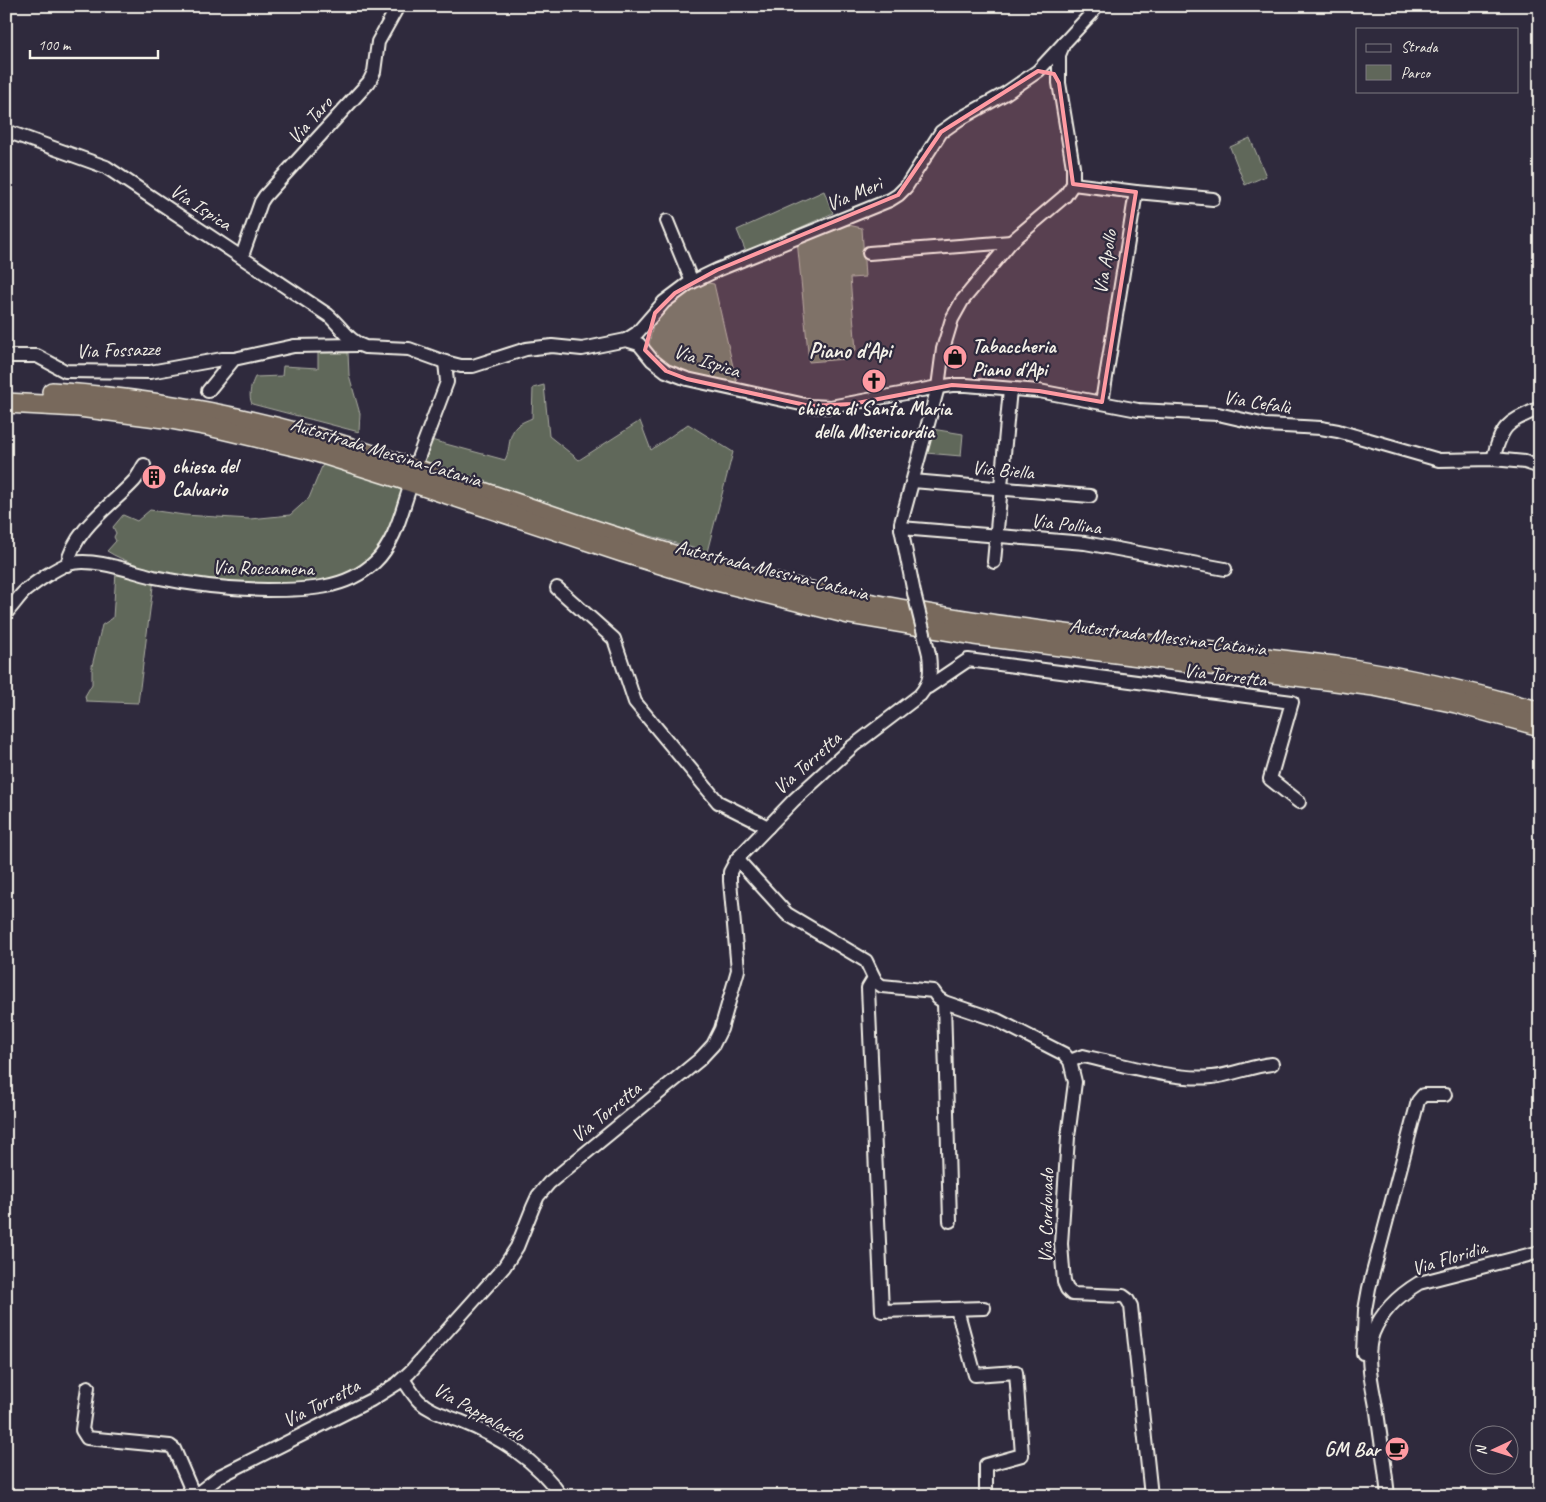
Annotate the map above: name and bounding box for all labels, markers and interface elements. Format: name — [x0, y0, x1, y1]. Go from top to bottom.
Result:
scale bar — [30, 28, 158, 60]
legend — [1356, 28, 1518, 92]
text: 100 m — [38, 36, 72, 55]
text: Strada — [1401, 38, 1438, 57]
text: Parco — [1401, 64, 1432, 83]
street label: Via Taro — [282, 90, 339, 149]
street label: Via Merì — [822, 170, 888, 217]
street label: Via Ispica — [165, 178, 238, 237]
street label: Via Apollo — [1088, 227, 1123, 296]
place label: Tabaccheria Piano d'Api — [972, 334, 1057, 382]
street label: Via Fossazze — [76, 336, 162, 364]
district label: Piano d'Api — [809, 337, 894, 365]
street label: Via Ispica — [671, 339, 745, 384]
shop icon: Tabaccheria Piano d'Api — [942, 344, 968, 370]
church icon: chiesa di Santa Maria della Misericordia — [861, 368, 887, 394]
street label: Via Cefalù — [1222, 384, 1294, 420]
place label: chiesa di Santa Maria della Misericordia — [797, 396, 953, 444]
street label: Autostrada Messina-Catania — [288, 411, 486, 493]
place label: chiesa del Calvario — [172, 454, 241, 502]
street label: Via Biella — [971, 455, 1037, 485]
building icon: chiesa del Calvario — [141, 464, 167, 490]
street label: Via Pollina — [1030, 508, 1104, 540]
street label: Autostrada Messina-Catania — [673, 534, 872, 606]
street label: Via Roccamena — [212, 555, 316, 581]
street label: Autostrada Messina-Catania — [1068, 613, 1269, 662]
street label: Via Torretta — [1182, 658, 1270, 693]
street label: Via Torretta — [768, 725, 848, 800]
street label: Via Torretta — [566, 1075, 648, 1148]
street label: Via Cordovado — [1033, 1167, 1059, 1264]
street label: Via Floridia — [1409, 1234, 1491, 1281]
street label: Via Torretta — [278, 1372, 365, 1433]
street label: Via Pappalardo — [429, 1377, 530, 1448]
north arrow — [1468, 1424, 1518, 1474]
cafe icon: GM Bar — [1384, 1436, 1410, 1462]
place label: GM Bar — [1324, 1437, 1383, 1462]
text: N — [1473, 1444, 1490, 1456]

